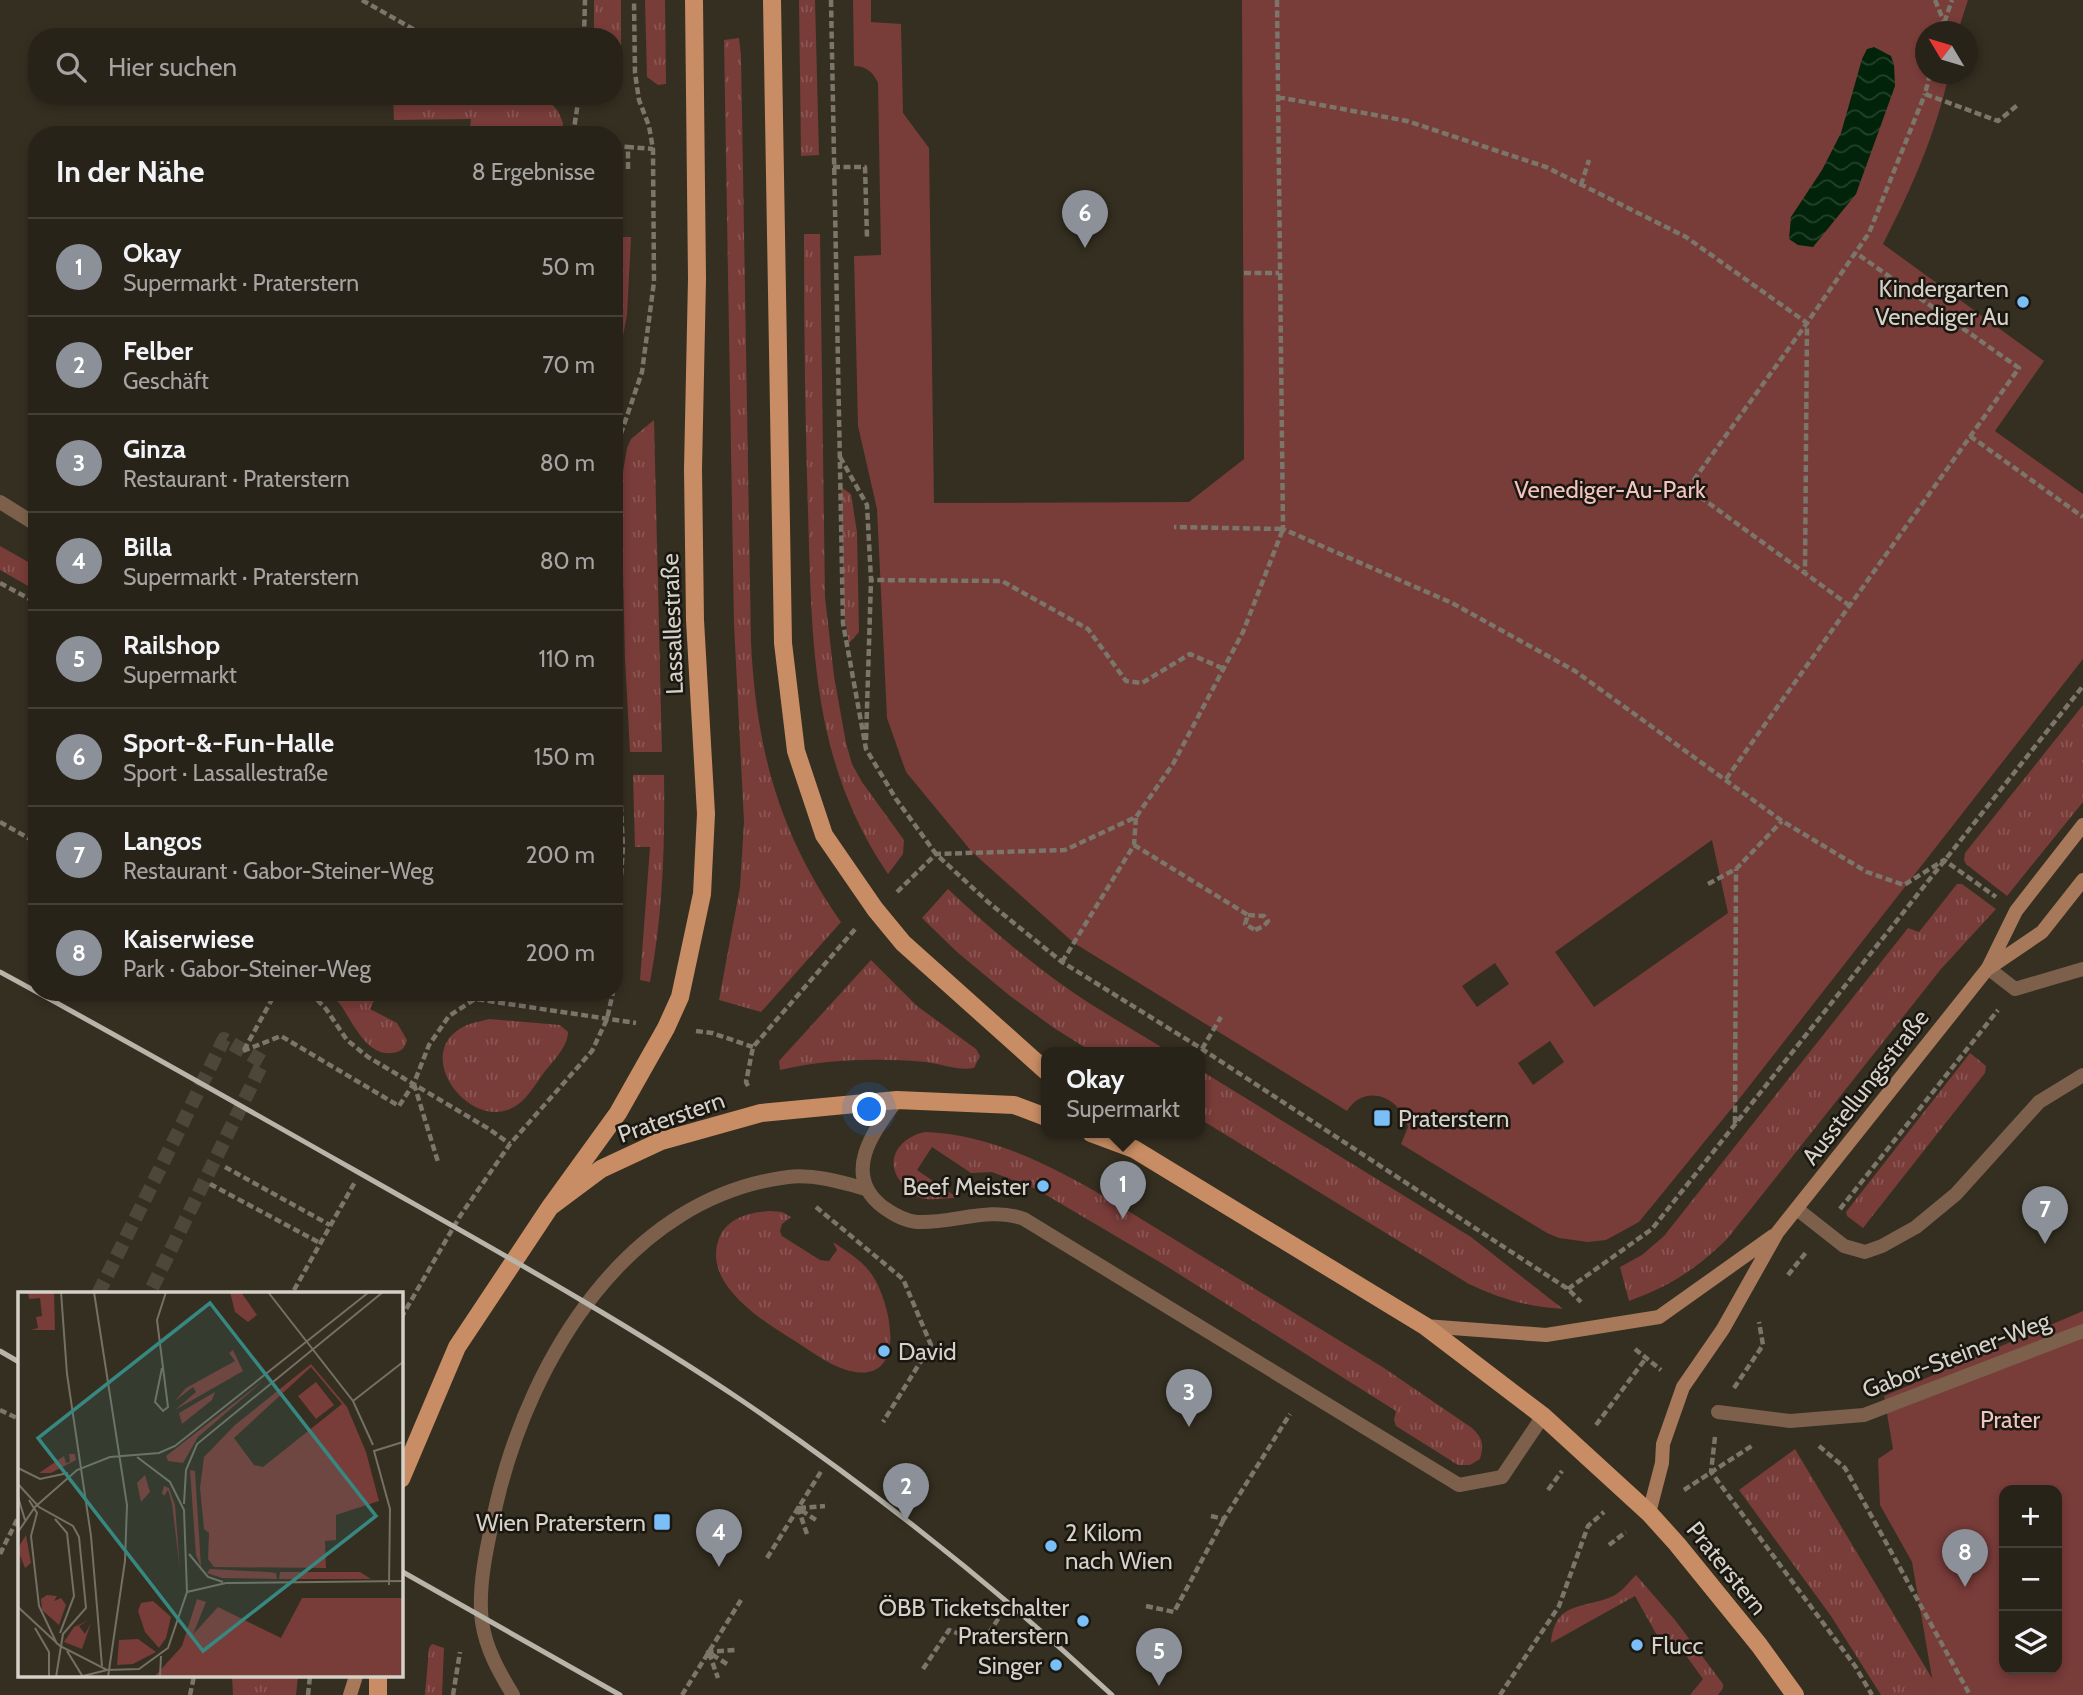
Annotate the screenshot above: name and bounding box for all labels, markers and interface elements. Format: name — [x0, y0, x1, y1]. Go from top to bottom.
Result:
north arrow — [1915, 21, 1978, 84]
search box — [28, 28, 623, 105]
icon: search — [52, 48, 90, 86]
text: Hier suchen — [108, 51, 237, 83]
text: In der Nähe — [56, 153, 205, 190]
text: 8 Ergebnisse — [472, 158, 595, 186]
pin: 6 — [1062, 190, 1108, 248]
text: Okay — [123, 237, 181, 269]
text: 1 — [75, 253, 83, 281]
text: 50 m — [541, 253, 595, 281]
text: Supermarkt · Praterstern — [123, 269, 359, 297]
place label: Kindergarten Venediger Au — [1875, 274, 2009, 331]
marker: Kindergarten Venediger Au — [2015, 294, 2031, 310]
text: Felber — [123, 335, 193, 367]
text: 2 — [73, 351, 85, 379]
text: 70 m — [542, 351, 595, 379]
text: Geschäft — [123, 367, 209, 395]
text: Ginza — [123, 433, 186, 465]
text: 3 — [73, 449, 85, 477]
text: 80 m — [540, 449, 595, 477]
text: Restaurant · Praterstern — [123, 465, 350, 493]
park label: Venediger-Au-Park — [1514, 475, 1706, 504]
text: Billa — [123, 531, 172, 563]
text: 4 — [72, 547, 86, 575]
text: 80 m — [540, 547, 595, 575]
street label: Lassallestraße — [655, 553, 689, 695]
text: Supermarkt · Praterstern — [123, 563, 359, 591]
text: Railshop — [123, 629, 220, 661]
text: 5 — [73, 645, 85, 673]
text: 110 m — [539, 645, 595, 673]
text: Supermarkt — [123, 661, 237, 689]
text: Sport-&-Fun-Halle — [123, 727, 334, 759]
text: 6 — [73, 743, 85, 771]
text: 150 m — [534, 743, 595, 771]
text: Sport · Lassallestraße — [123, 759, 328, 787]
text: Langos — [123, 825, 202, 857]
text: 7 — [73, 841, 85, 869]
text: 200 m — [525, 841, 595, 869]
text: Restaurant · Gabor-Steiner-Weg — [123, 857, 434, 885]
text: Kaiserwiese — [123, 923, 254, 955]
text: 8 — [72, 939, 86, 967]
text: 200 m — [525, 939, 595, 967]
text: Park · Gabor-Steiner-Weg — [123, 955, 371, 983]
street label: Ausstellungsstraße — [1795, 1003, 1935, 1171]
popup — [1041, 1047, 1205, 1138]
text: Okay — [1066, 1063, 1125, 1095]
street label: Praterstern — [614, 1085, 728, 1149]
your location — [852, 1092, 886, 1126]
text: Supermarkt — [1066, 1095, 1180, 1123]
place label: Praterstern — [1398, 1104, 1509, 1133]
marker: Praterstern — [1372, 1108, 1392, 1128]
pin: 1 — [1100, 1161, 1146, 1219]
place label: Beef Meister — [902, 1172, 1029, 1201]
marker: Beef Meister — [1035, 1178, 1051, 1194]
pin: 7 — [2022, 1186, 2068, 1244]
inset map — [18, 1292, 402, 1678]
street label: Gabor-Steiner-Weg — [1858, 1305, 2055, 1404]
place label: David — [898, 1337, 957, 1366]
marker: David — [876, 1343, 892, 1359]
pin: 3 — [1166, 1369, 1212, 1427]
park label: Prater — [1980, 1405, 2040, 1434]
pin: 2 — [883, 1463, 929, 1521]
map controls — [1999, 1485, 2062, 1674]
button: + — [1999, 1485, 2062, 1548]
place label: Wien Praterstern — [476, 1508, 646, 1537]
pin: 4 — [696, 1509, 742, 1567]
marker: Wien Praterstern — [652, 1512, 672, 1532]
street label: Praterstern — [1681, 1516, 1773, 1620]
place label: 2 Kilom nach Wien — [1065, 1518, 1173, 1575]
pin: 8 — [1942, 1529, 1988, 1587]
marker: 2 Kilom nach Wien — [1043, 1538, 1059, 1554]
button: − — [1999, 1548, 2062, 1611]
place label: ÖBB Ticketschalter Praterstern — [879, 1593, 1069, 1650]
button: layers — [1999, 1611, 2062, 1674]
marker: ÖBB Ticketschalter Praterstern — [1075, 1613, 1091, 1629]
pin: 5 — [1136, 1628, 1182, 1686]
place label: Flucc — [1651, 1631, 1704, 1660]
marker: Flucc — [1629, 1637, 1645, 1653]
place label: Singer — [978, 1651, 1042, 1680]
marker: Singer — [1048, 1657, 1064, 1673]

